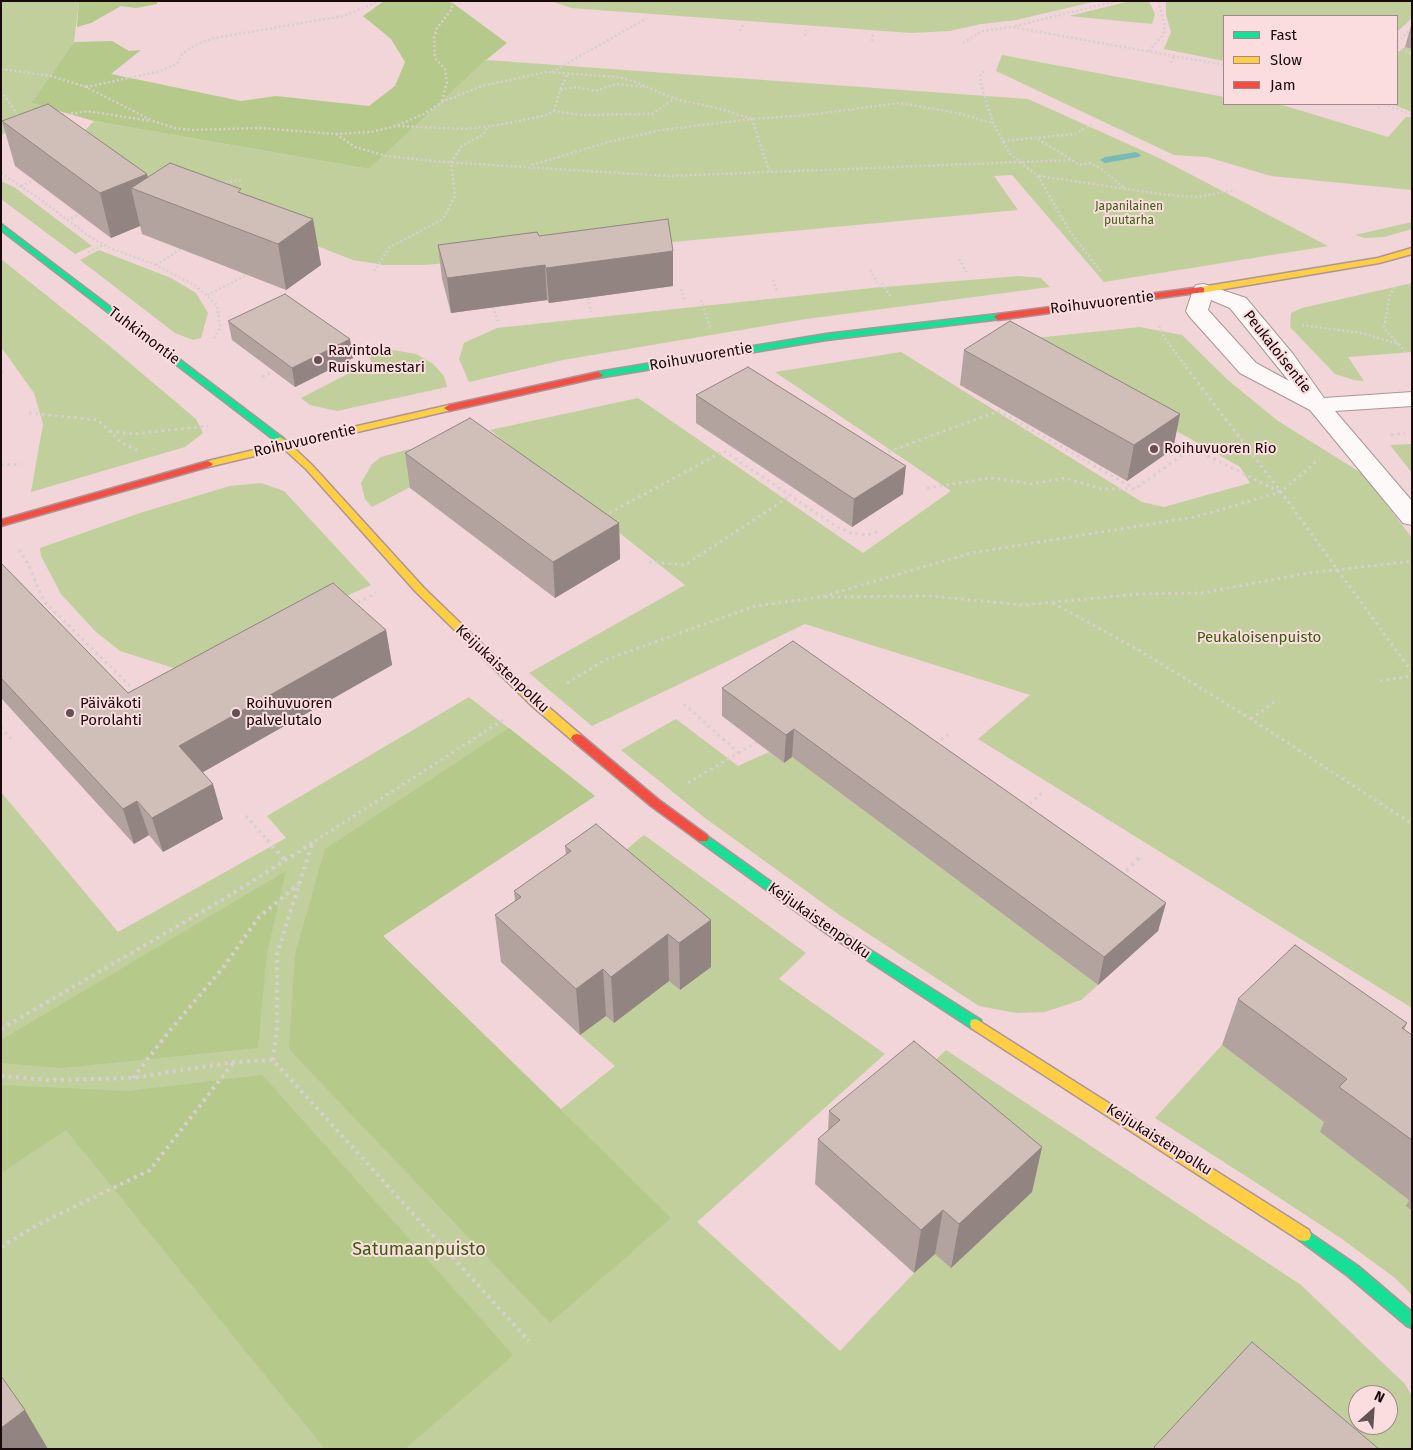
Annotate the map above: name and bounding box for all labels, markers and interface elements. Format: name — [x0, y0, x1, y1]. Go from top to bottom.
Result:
legend — [1223, 15, 1398, 105]
text: Fast — [1270, 26, 1297, 44]
text: Slow — [1270, 51, 1302, 69]
text: Jam — [1270, 76, 1296, 94]
park label: Japanilainen puutarha — [1095, 200, 1163, 228]
street label: Roihuvuorentie — [1049, 288, 1155, 318]
street label: Tuhkimontie — [105, 303, 183, 369]
street label: Peukaloisentie — [1239, 307, 1315, 397]
street label: Roihuvuorentie — [648, 339, 754, 375]
place label: Ravintola Ruiskumestari — [328, 342, 425, 377]
marker: Ravintola Ruiskumestari — [312, 354, 324, 366]
street label: Roihuvuorentie — [252, 420, 358, 462]
place label: Roihuvuoren Rio — [1164, 440, 1277, 458]
marker: Roihuvuoren Rio — [1148, 443, 1160, 455]
street label: Keijukaistenpolku — [451, 621, 553, 717]
park label: Peukaloisenpuisto — [1197, 629, 1321, 647]
place label: Päiväkoti Porolahti — [80, 695, 142, 730]
place label: Roihuvuoren palvelutalo — [246, 695, 333, 730]
marker: Päiväkoti Porolahti — [64, 707, 76, 719]
marker: Roihuvuoren palvelutalo — [230, 707, 242, 719]
street label: Keijukaistenpolku — [764, 879, 874, 963]
street label: Keijukaistenpolku — [1103, 1100, 1215, 1180]
park label: Satumaanpuisto — [352, 1239, 486, 1261]
north arrow — [1348, 1385, 1398, 1435]
text: N — [1371, 1387, 1387, 1407]

